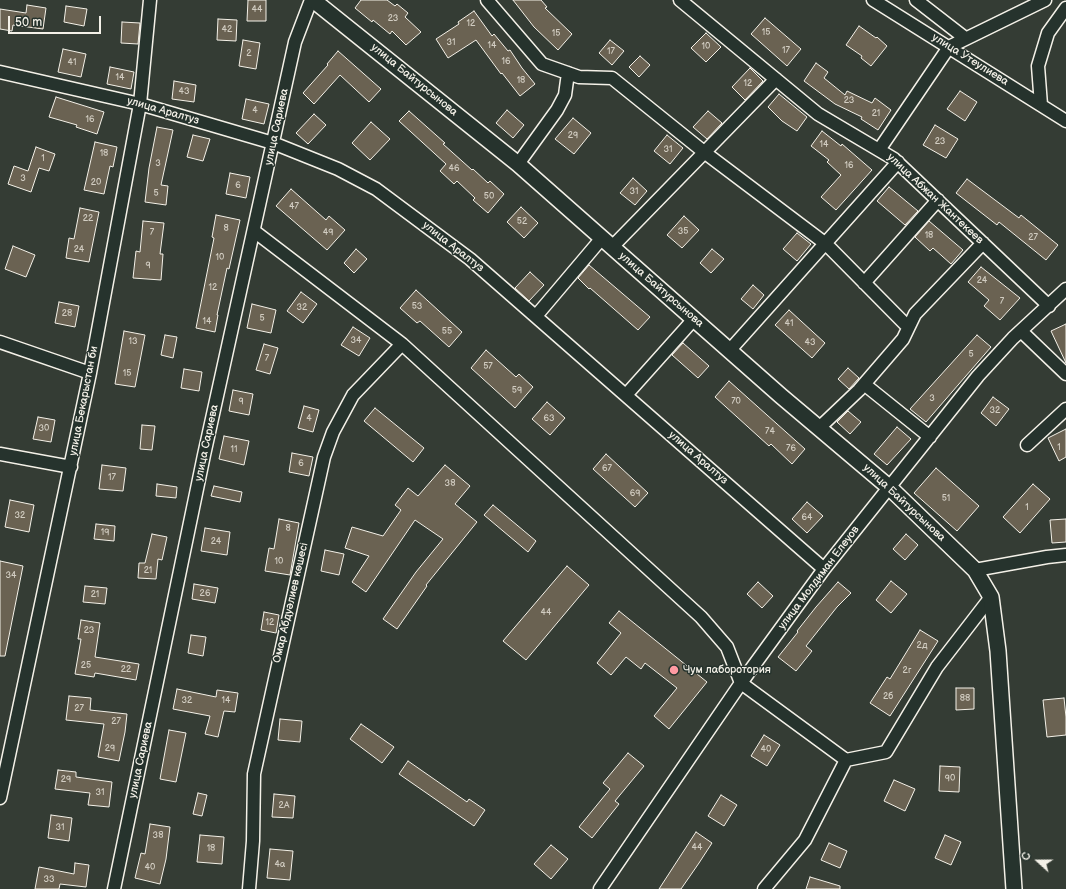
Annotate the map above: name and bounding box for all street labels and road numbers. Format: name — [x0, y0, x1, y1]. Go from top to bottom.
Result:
street label: улица Утеулиева — [929, 31, 1011, 89]
street label: улица Байтурсынова — [368, 41, 460, 119]
street label: улица Сариева — [262, 87, 292, 167]
street label: улица Аралтуз — [125, 94, 201, 128]
street label: улица Абжан Жантекеев — [884, 151, 986, 247]
street label: улица Аралтуз — [420, 219, 486, 275]
street label: улица Байтурсынова — [616, 250, 706, 330]
street label: улица Бекарыстан би — [67, 345, 101, 457]
street label: улица Сариева — [192, 403, 222, 483]
street label: улица Аралтуз — [666, 429, 730, 487]
street label: улица Байтурсынова — [860, 461, 948, 545]
street label: улица Молдиман Елеуов — [776, 524, 862, 632]
street label: Омар Абдуәлиев көшесі — [271, 542, 311, 664]
street label: улица Сариева — [126, 720, 156, 800]

